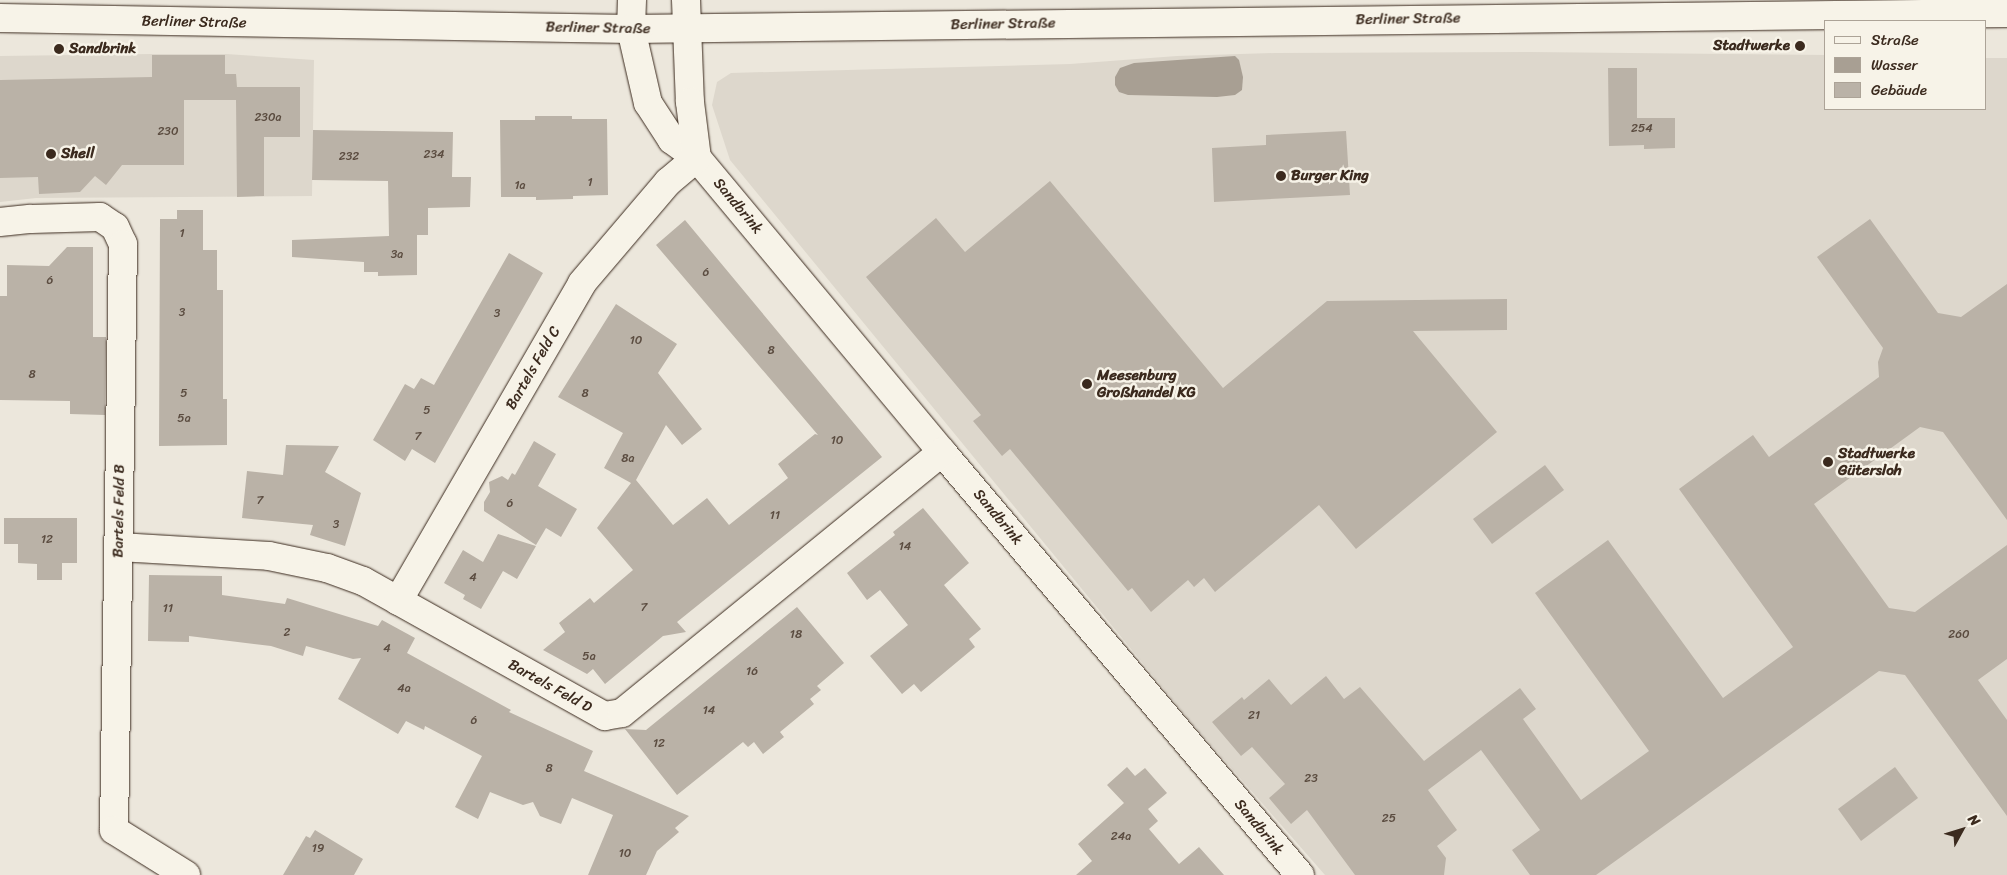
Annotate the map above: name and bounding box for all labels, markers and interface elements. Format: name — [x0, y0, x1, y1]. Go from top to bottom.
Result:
street label: Berliner Straße — [1355, 9, 1461, 29]
street label: Berliner Straße — [141, 12, 247, 32]
street label: Berliner Straße — [950, 14, 1056, 34]
street label: Berliner Straße — [545, 18, 651, 38]
legend — [1824, 20, 1987, 110]
text: Straße — [1871, 27, 1919, 53]
place label: Stadtwerke — [1713, 37, 1790, 55]
place label: Sandbrink — [69, 40, 136, 58]
marker: Stadtwerke — [1794, 40, 1806, 52]
marker: Sandbrink — [53, 43, 65, 55]
text: Wasser — [1871, 52, 1918, 78]
text: Gebäude — [1871, 77, 1927, 103]
house number: 230a — [254, 111, 282, 125]
house number: 254 — [1631, 122, 1653, 136]
house number: 230 — [157, 125, 179, 139]
place label: Shell — [61, 145, 95, 163]
marker: Shell — [45, 148, 57, 160]
house number: 234 — [423, 148, 445, 162]
house number: 232 — [339, 150, 359, 164]
place label: Burger King — [1291, 167, 1369, 185]
marker: Burger King — [1275, 170, 1287, 182]
street label: Sandbrink — [709, 174, 767, 238]
house number: 1 — [587, 176, 593, 190]
house number: 1a — [514, 179, 526, 193]
house number: 1 — [179, 227, 185, 241]
house number: 3a — [391, 248, 403, 262]
house number: 6 — [703, 266, 709, 280]
house number: 6 — [47, 274, 53, 288]
house number: 3 — [179, 306, 185, 320]
house number: 3 — [494, 307, 500, 321]
street label: Bartels Feld C — [502, 323, 564, 413]
house number: 10 — [630, 334, 642, 348]
house number: 8 — [767, 344, 775, 358]
place label: Meesenburg Großhandel KG — [1097, 366, 1196, 401]
house number: 8 — [28, 368, 36, 382]
marker: Meesenburg Großhandel KG — [1081, 378, 1093, 390]
house number: 5 — [180, 387, 188, 401]
house number: 8 — [581, 387, 589, 401]
house number: 5 — [423, 404, 431, 418]
house number: 5a — [177, 412, 191, 426]
house number: 7 — [415, 430, 421, 444]
house number: 10 — [831, 434, 843, 448]
place label: Stadtwerke Gütersloh — [1838, 444, 1915, 479]
house number: 8a — [621, 452, 635, 466]
marker: Stadtwerke Gütersloh — [1822, 456, 1834, 468]
street label: Bartels Feld B — [109, 464, 129, 558]
street label: Sandbrink — [969, 485, 1027, 549]
house number: 7 — [257, 494, 263, 508]
house number: 6 — [507, 497, 513, 511]
house number: 11 — [770, 509, 780, 523]
house number: 3 — [333, 518, 339, 532]
house number: 12 — [41, 533, 53, 547]
house number: 14 — [899, 540, 911, 554]
house number: 4 — [469, 571, 477, 585]
house number: 7 — [641, 601, 647, 615]
house number: 11 — [163, 602, 173, 616]
house number: 2 — [284, 626, 290, 640]
house number: 18 — [790, 628, 802, 642]
house number: 260 — [1948, 628, 1970, 642]
house number: 4 — [383, 642, 391, 656]
house number: 5a — [582, 650, 596, 664]
street label: Bartels Feld D — [505, 655, 595, 717]
house number: 16 — [746, 665, 758, 679]
house number: 4a — [397, 682, 411, 696]
house number: 14 — [703, 704, 715, 718]
house number: 21 — [1248, 709, 1260, 723]
house number: 6 — [471, 714, 477, 728]
house number: 12 — [653, 737, 665, 751]
house number: 8 — [545, 762, 553, 776]
house number: 23 — [1304, 772, 1318, 786]
street label: Sandbrink — [1230, 795, 1288, 859]
north arrow — [1937, 805, 1987, 855]
text: N — [1961, 809, 1987, 832]
house number: 25 — [1382, 812, 1396, 826]
house number: 24a — [1111, 830, 1131, 844]
house number: 19 — [312, 842, 324, 856]
house number: 10 — [619, 847, 631, 861]

